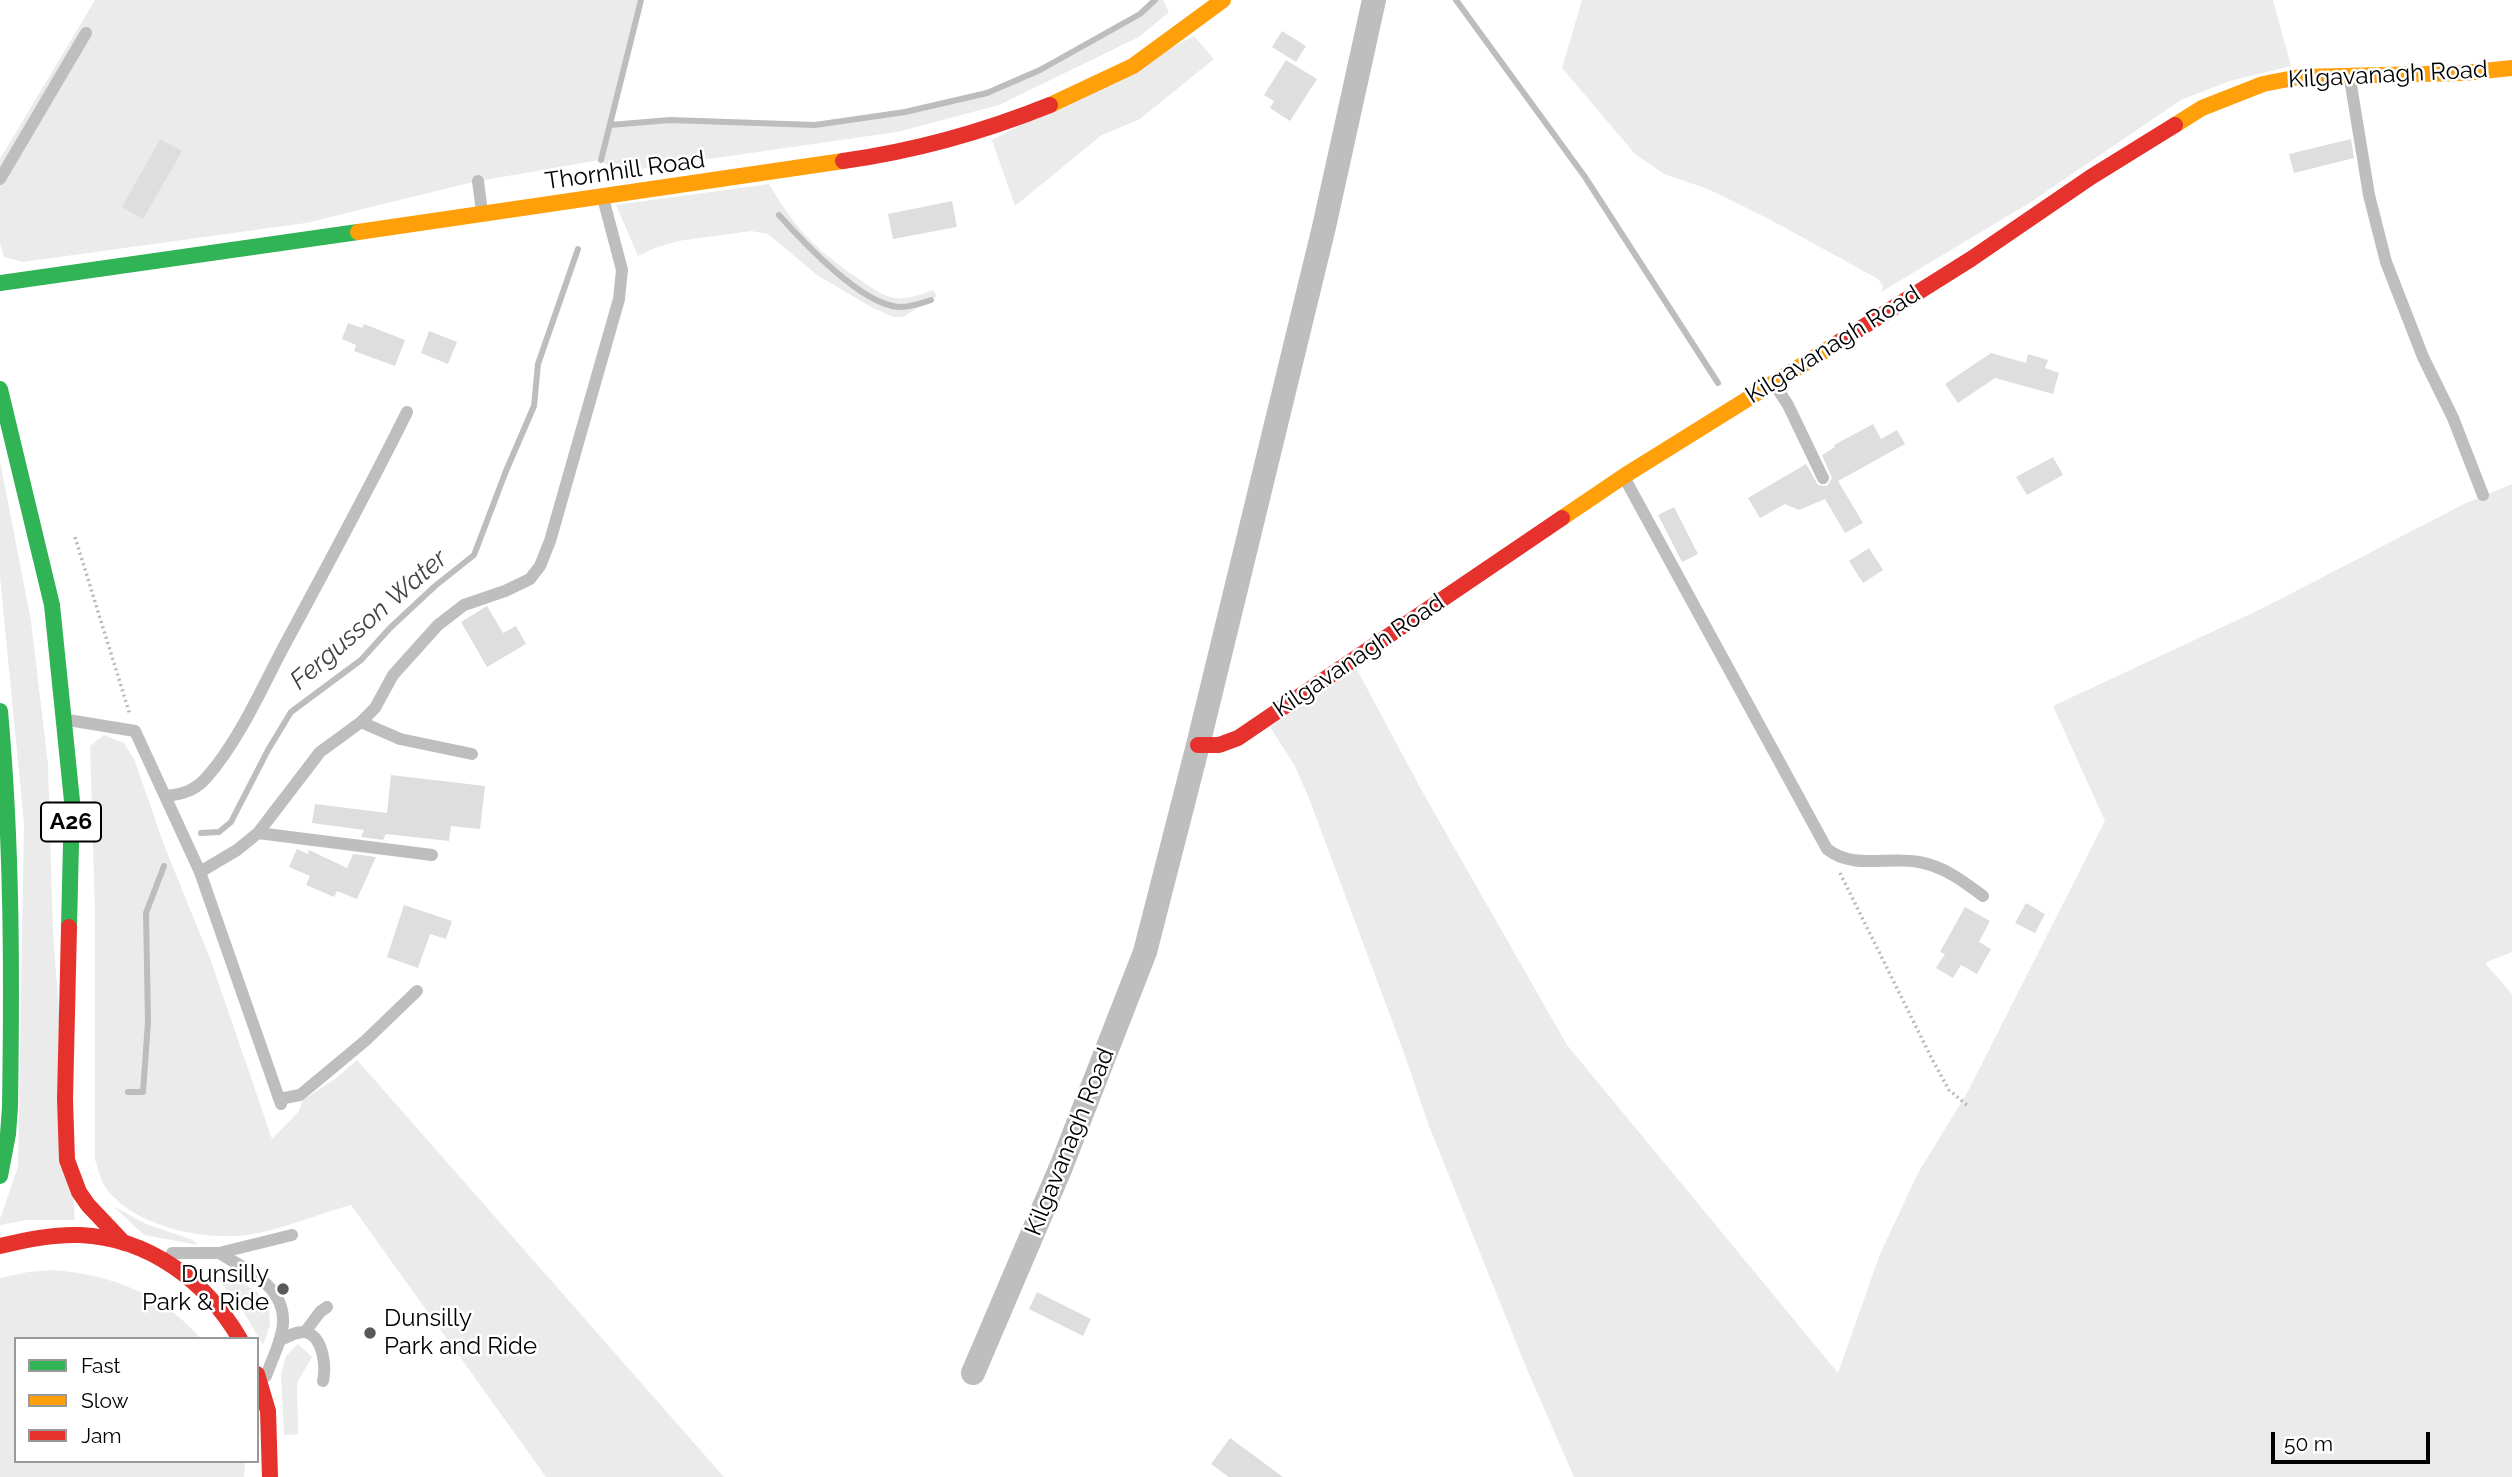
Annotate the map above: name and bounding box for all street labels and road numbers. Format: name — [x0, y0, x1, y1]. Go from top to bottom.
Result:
street label: Kilgavanagh Road — [2287, 55, 2489, 95]
street label: Thornhill Road — [543, 146, 707, 196]
street label: Kilgavanagh Road — [1741, 280, 1925, 410]
street label: Kilgavanagh Road — [1268, 588, 1450, 724]
road number: A26 — [41, 802, 101, 842]
street label: Kilgavanagh Road — [1019, 1044, 1121, 1240]

